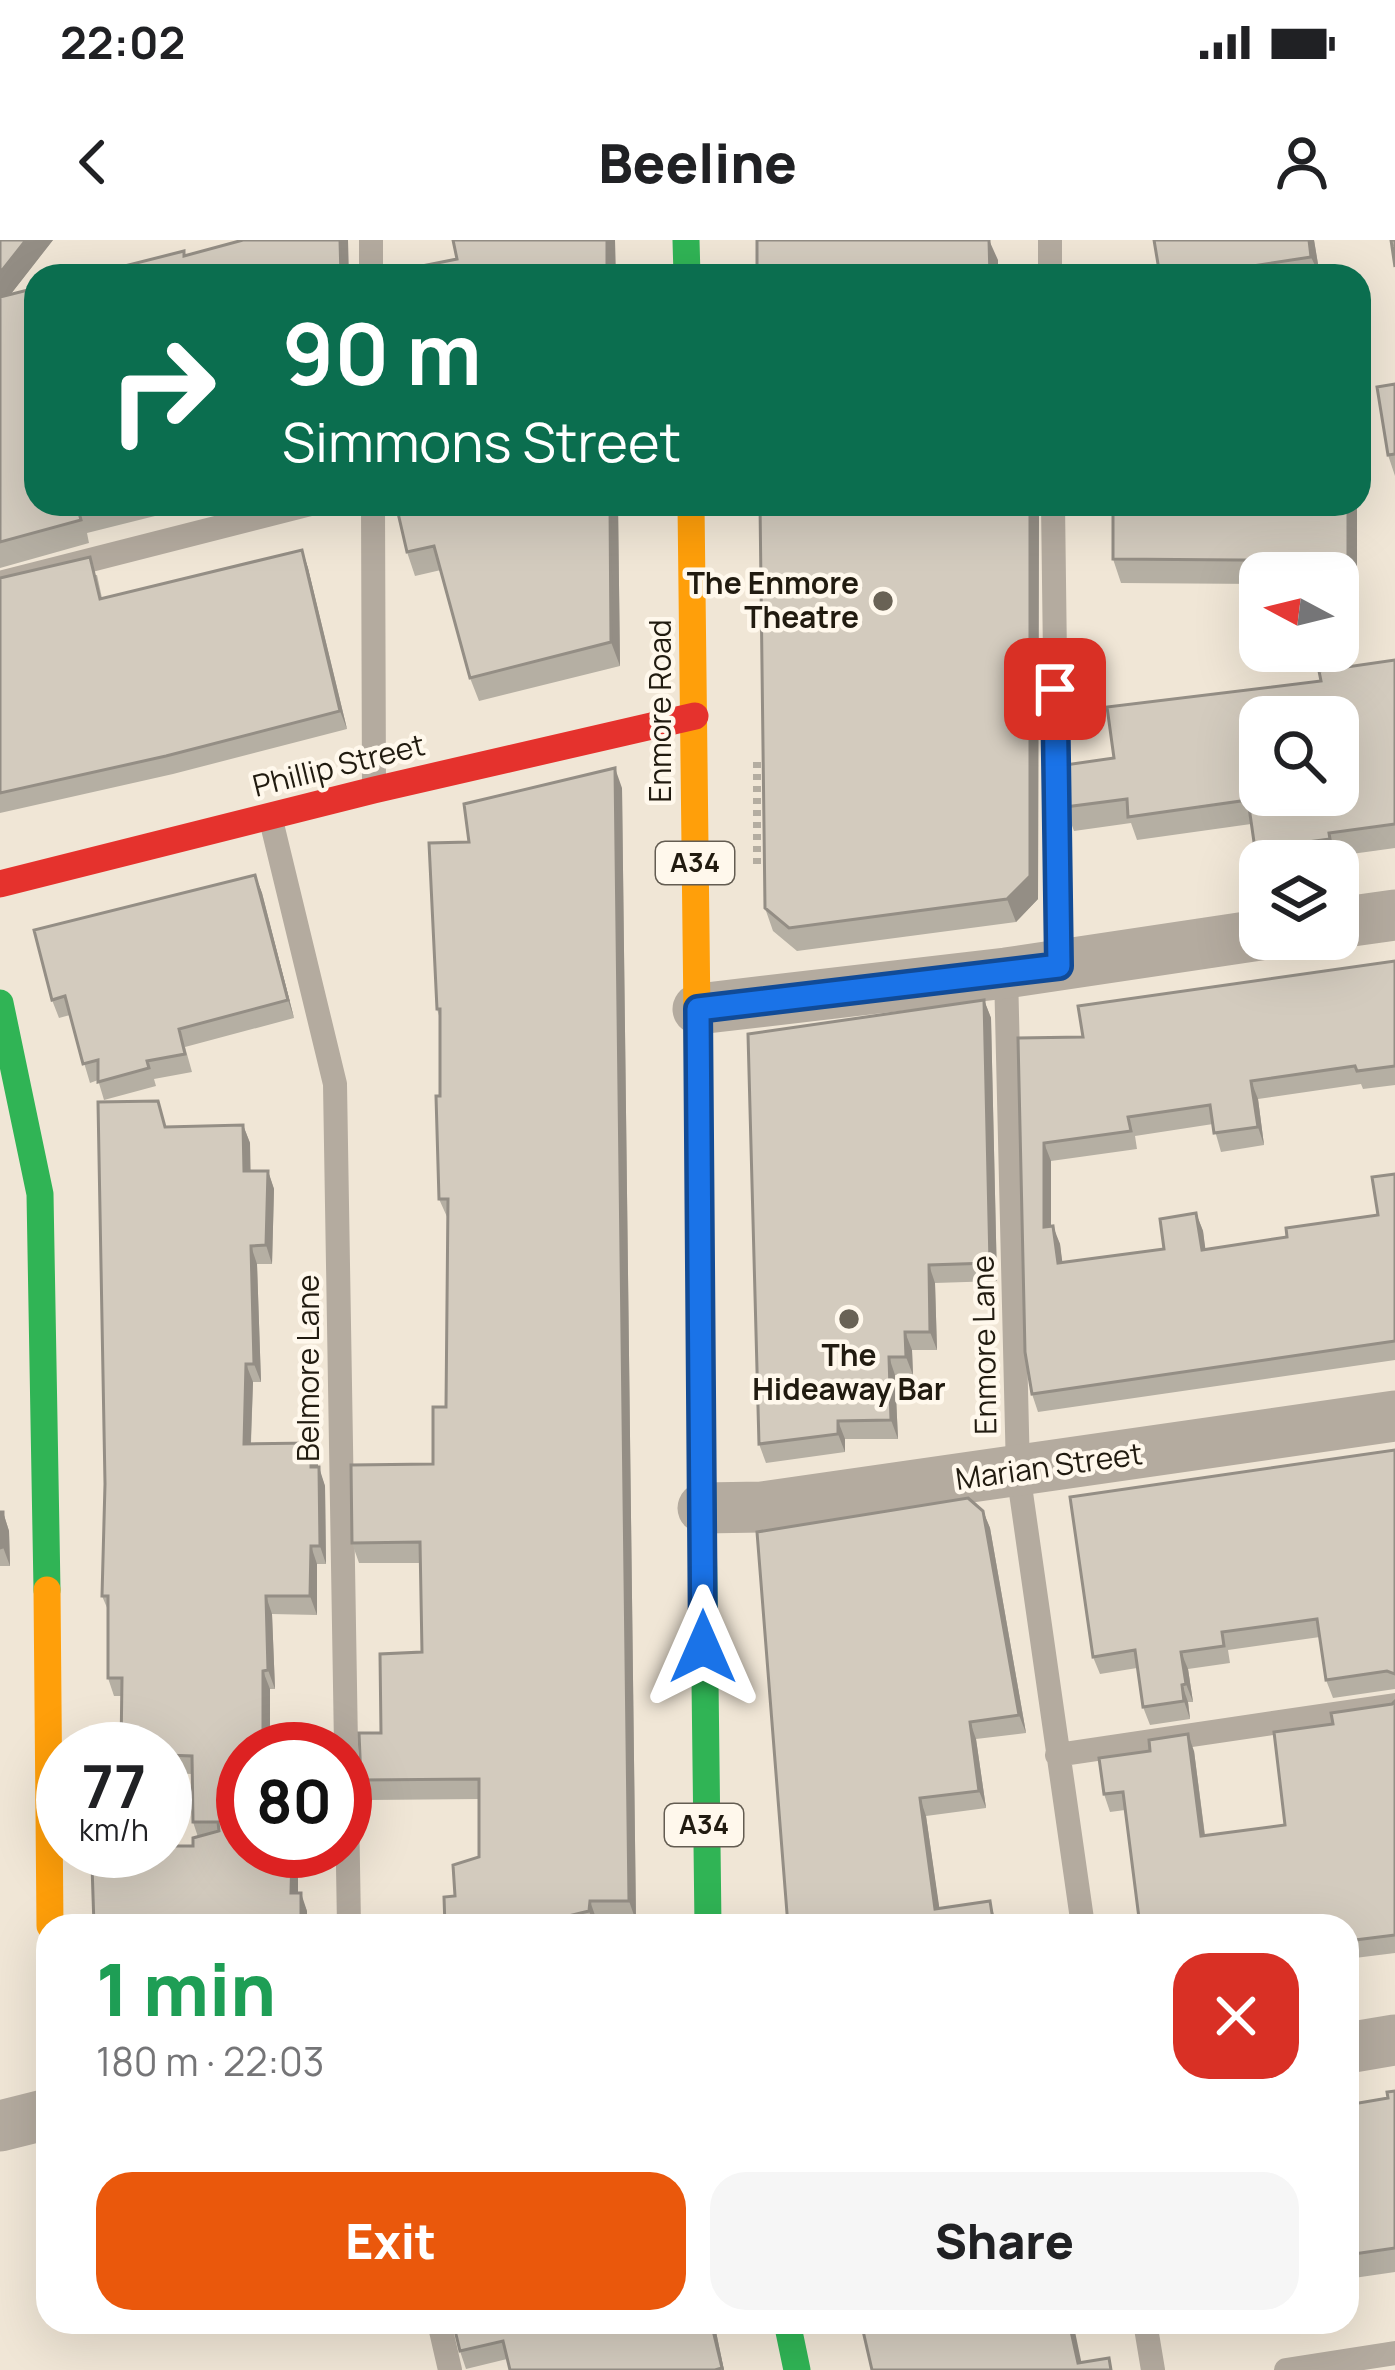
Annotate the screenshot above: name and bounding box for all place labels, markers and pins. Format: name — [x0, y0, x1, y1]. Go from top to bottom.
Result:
place label: The Enmore Theatre — [687, 562, 859, 637]
marker: The Enmore Theatre — [870, 588, 896, 614]
pin — [1004, 638, 1106, 740]
marker: The Hideaway Bar — [836, 1306, 862, 1332]
place label: The Hideaway Bar — [752, 1334, 946, 1409]

